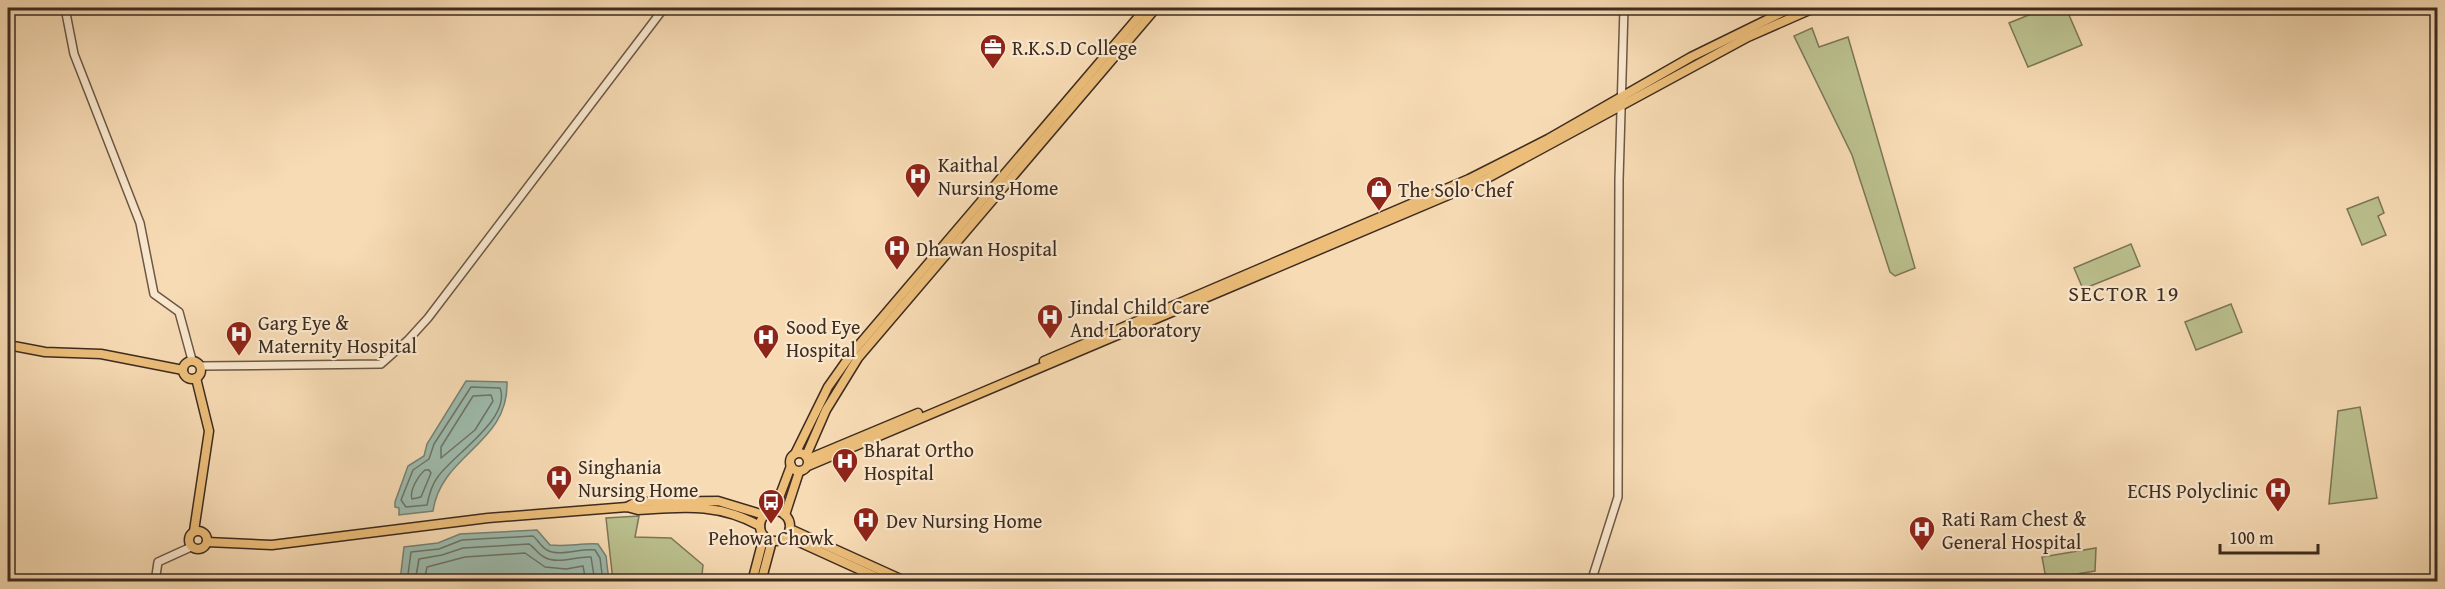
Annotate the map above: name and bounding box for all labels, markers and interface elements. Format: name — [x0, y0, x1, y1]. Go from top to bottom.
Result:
office icon: R.K.S.D College — [978, 32, 1008, 70]
place label: R.K.S.D College — [1012, 33, 1137, 62]
place label: Kaithal Nursing Home — [938, 150, 1058, 202]
hospital icon: Kaithal Nursing Home — [903, 161, 933, 199]
shop icon: The Solo Chef — [1364, 174, 1394, 212]
place label: The Solo Chef — [1398, 175, 1515, 204]
hospital icon: Dhawan Hospital — [882, 233, 912, 271]
place label: Dhawan Hospital — [916, 234, 1058, 263]
district label: SECTOR 19 — [2068, 277, 2180, 309]
place label: Jindal Child Care And Laboratory — [1067, 292, 1209, 344]
hospital icon: Jindal Child Care And Laboratory — [1035, 302, 1065, 340]
place label: Garg Eye & Maternity Hospital — [258, 308, 417, 360]
place label: Sood Eye Hospital — [786, 312, 860, 364]
hospital icon: Garg Eye & Maternity Hospital — [224, 319, 254, 357]
hospital icon: Sood Eye Hospital — [751, 322, 781, 360]
place label: Bharat Ortho Hospital — [864, 435, 974, 487]
hospital icon: Bharat Ortho Hospital — [830, 446, 860, 484]
place label: Singhania Nursing Home — [578, 452, 698, 504]
hospital icon: Singhania Nursing Home — [544, 463, 574, 501]
hospital icon: ECHS Polyclinic — [2263, 475, 2293, 513]
place label: ECHS Polyclinic — [2128, 476, 2258, 505]
bus stop icon: Pehowa Chowk — [756, 487, 786, 525]
place label: Rati Ram Chest & General Hospital — [1942, 504, 2087, 556]
hospital icon: Dev Nursing Home — [851, 505, 881, 543]
place label: Dev Nursing Home — [886, 506, 1042, 535]
hospital icon: Rati Ram Chest & General Hospital — [1907, 514, 1937, 552]
scale bar — [2220, 517, 2318, 555]
place label: Pehowa Chowk — [708, 523, 835, 552]
text: 100 m — [2229, 524, 2274, 551]

